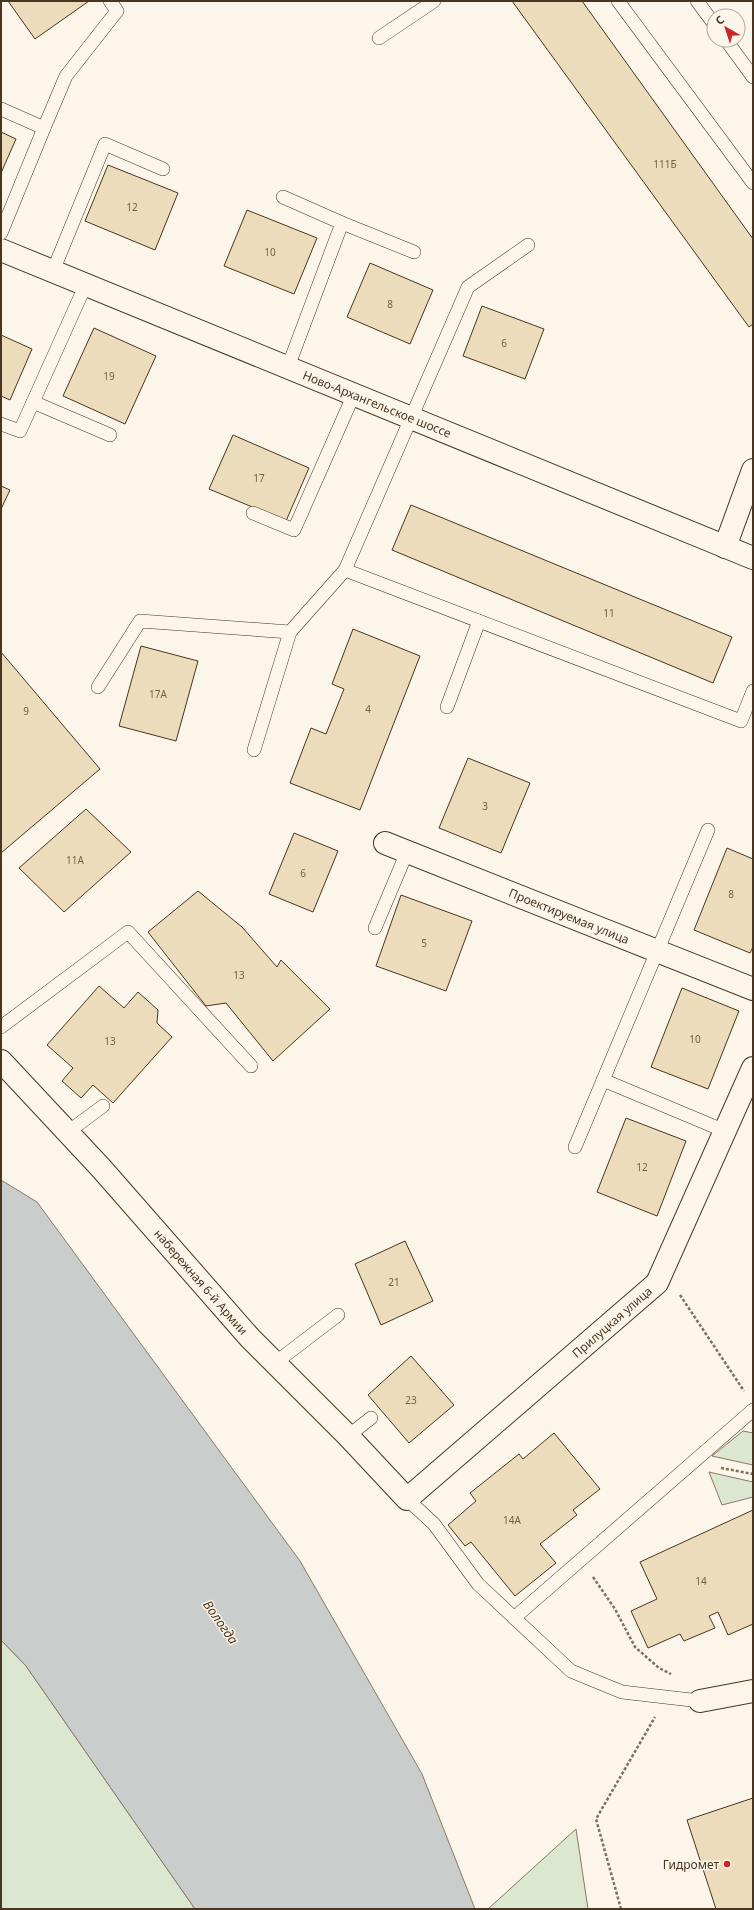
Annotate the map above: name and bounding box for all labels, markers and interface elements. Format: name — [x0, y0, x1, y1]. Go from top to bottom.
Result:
north arrow — [706, 8, 746, 48]
text: С — [712, 12, 727, 28]
house number: 111Б — [653, 157, 677, 171]
house number: 12 — [126, 200, 138, 214]
house number: 10 — [264, 245, 276, 259]
house number: 8 — [387, 297, 393, 311]
house number: 6 — [501, 336, 507, 350]
street label: Ново-Архангельское шоссе — [300, 366, 454, 442]
house number: 19 — [103, 369, 115, 383]
house number: 17 — [253, 471, 265, 485]
house number: 11 — [603, 606, 615, 620]
house number: 17А — [149, 687, 168, 701]
house number: 4 — [365, 702, 371, 716]
house number: 9 — [23, 704, 29, 718]
house number: 3 — [482, 799, 488, 813]
house number: 11А — [66, 853, 85, 867]
house number: 6 — [300, 866, 306, 880]
street label: Проектируемая улица — [506, 884, 632, 948]
house number: 8 — [728, 887, 734, 901]
house number: 5 — [421, 936, 427, 950]
house number: 13 — [233, 968, 245, 982]
house number: 10 — [689, 1032, 701, 1046]
house number: 13 — [104, 1034, 116, 1048]
house number: 12 — [636, 1160, 648, 1174]
street label: набережная 6-й Армии — [150, 1225, 252, 1339]
house number: 21 — [388, 1275, 400, 1289]
street label: Прилуцкая улица — [568, 1282, 656, 1362]
house number: 23 — [405, 1393, 417, 1407]
house number: 14А — [503, 1513, 522, 1527]
house number: 14 — [695, 1574, 707, 1588]
water label: Вологда — [199, 1596, 243, 1648]
place label: Гидромет — [663, 1856, 719, 1873]
marker: Гидромет — [722, 1859, 732, 1869]

